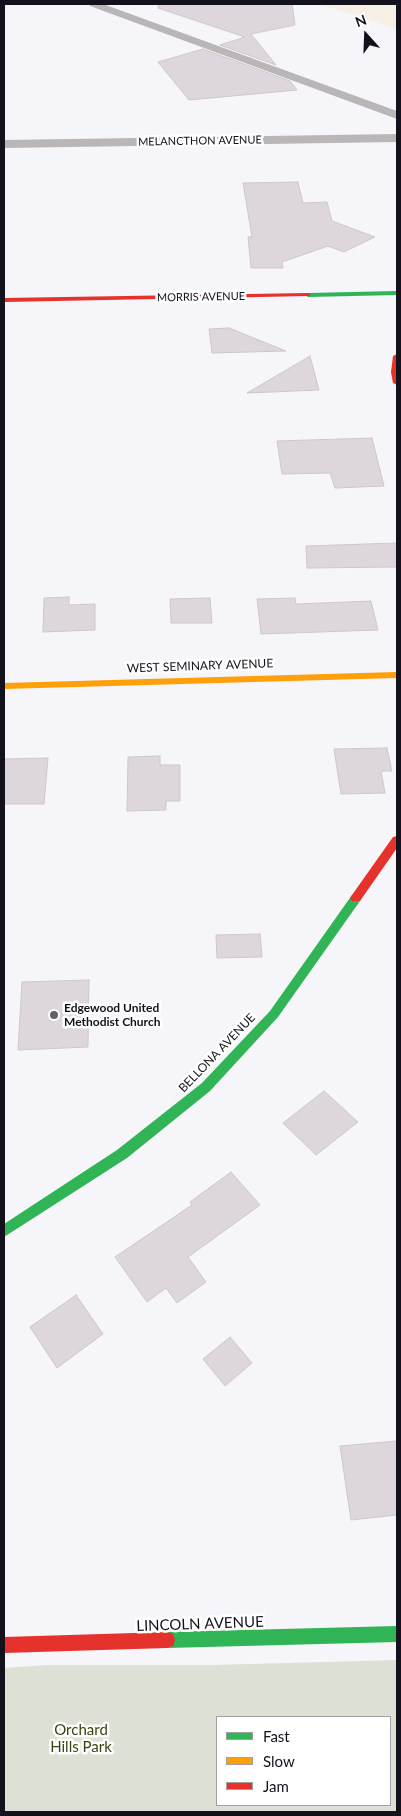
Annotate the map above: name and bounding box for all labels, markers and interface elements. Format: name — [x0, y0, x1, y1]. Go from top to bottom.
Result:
north arrow — [341, 10, 391, 60]
text: N — [353, 11, 369, 30]
street label: MELANCTHON AVENUE — [138, 133, 262, 149]
street label: MORRIS AVENUE — [157, 290, 245, 304]
street label: WEST SEMINARY AVENUE — [127, 656, 273, 676]
place label: Edgewood United Methodist Church — [64, 1001, 160, 1029]
marker: Edgewood United Methodist Church — [48, 1009, 60, 1021]
street label: BELLONA AVENUE — [176, 1011, 258, 1095]
street label: LINCOLN AVENUE — [136, 1613, 264, 1635]
legend — [216, 1716, 391, 1806]
park label: Orchard Hills Park — [50, 1721, 112, 1756]
text: Fast — [263, 1727, 290, 1745]
text: Slow — [263, 1752, 295, 1770]
text: Jam — [263, 1777, 289, 1795]

